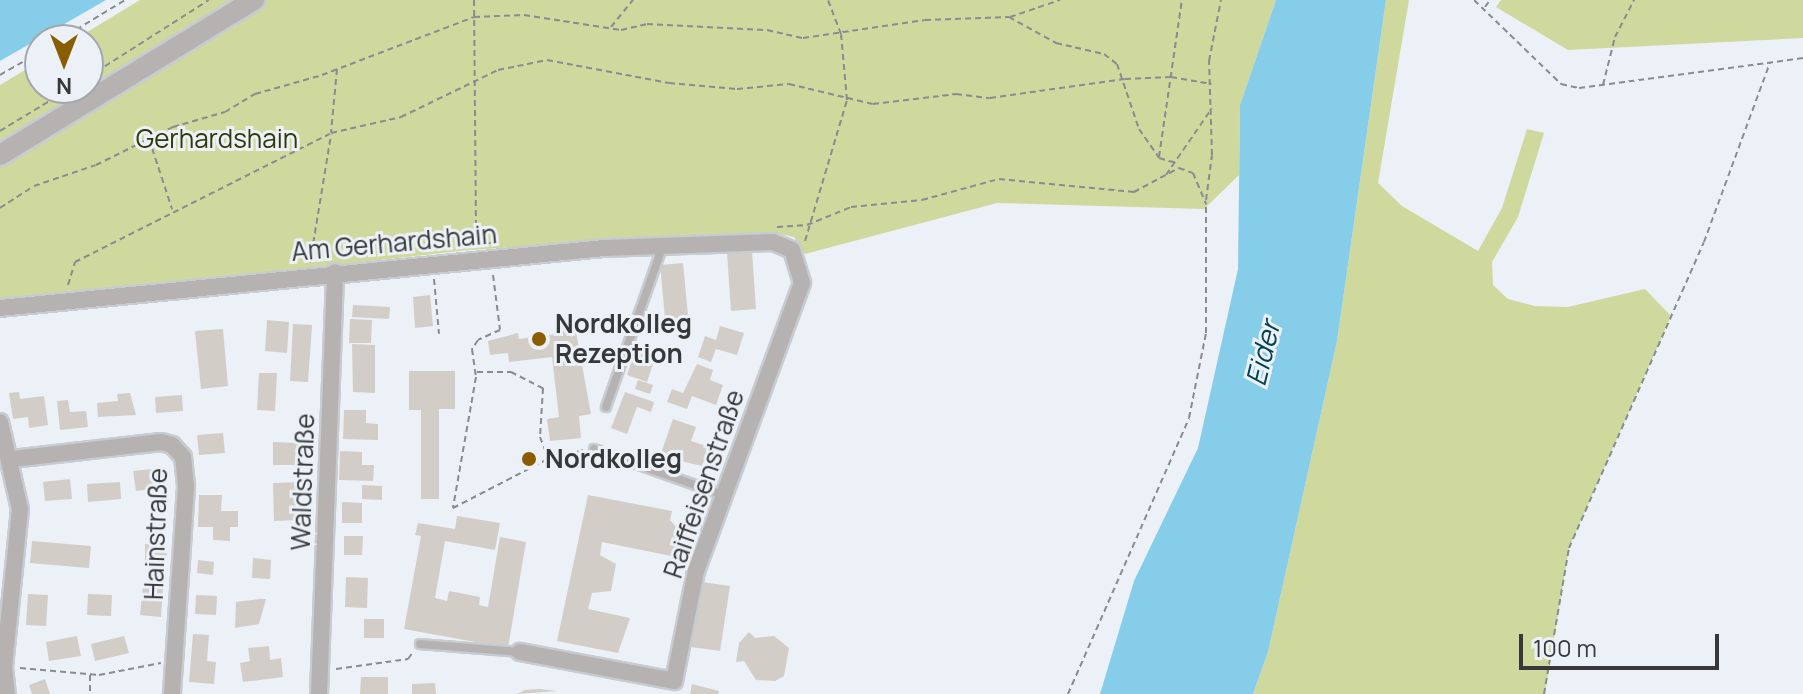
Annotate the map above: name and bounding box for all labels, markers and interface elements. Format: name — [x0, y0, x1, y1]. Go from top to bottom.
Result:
north arrow — [24, 24, 104, 104]
text: N — [56, 71, 72, 101]
park label: Gerhardshain — [136, 123, 298, 155]
street label: Am Gerhardshain — [290, 218, 498, 268]
place label: Nordkolleg Rezeption — [555, 308, 692, 370]
water label: Eider — [1238, 317, 1286, 389]
marker: Nordkolleg Rezeption — [530, 330, 548, 348]
street label: Raiffeisenstraße — [657, 386, 751, 582]
street label: Waldstraße — [285, 413, 321, 551]
place label: Nordkolleg — [545, 443, 682, 475]
marker: Nordkolleg — [520, 450, 538, 468]
street label: Hainstraße — [138, 468, 174, 600]
scale bar — [1523, 618, 1723, 668]
text: 100 m — [1533, 631, 1597, 664]

